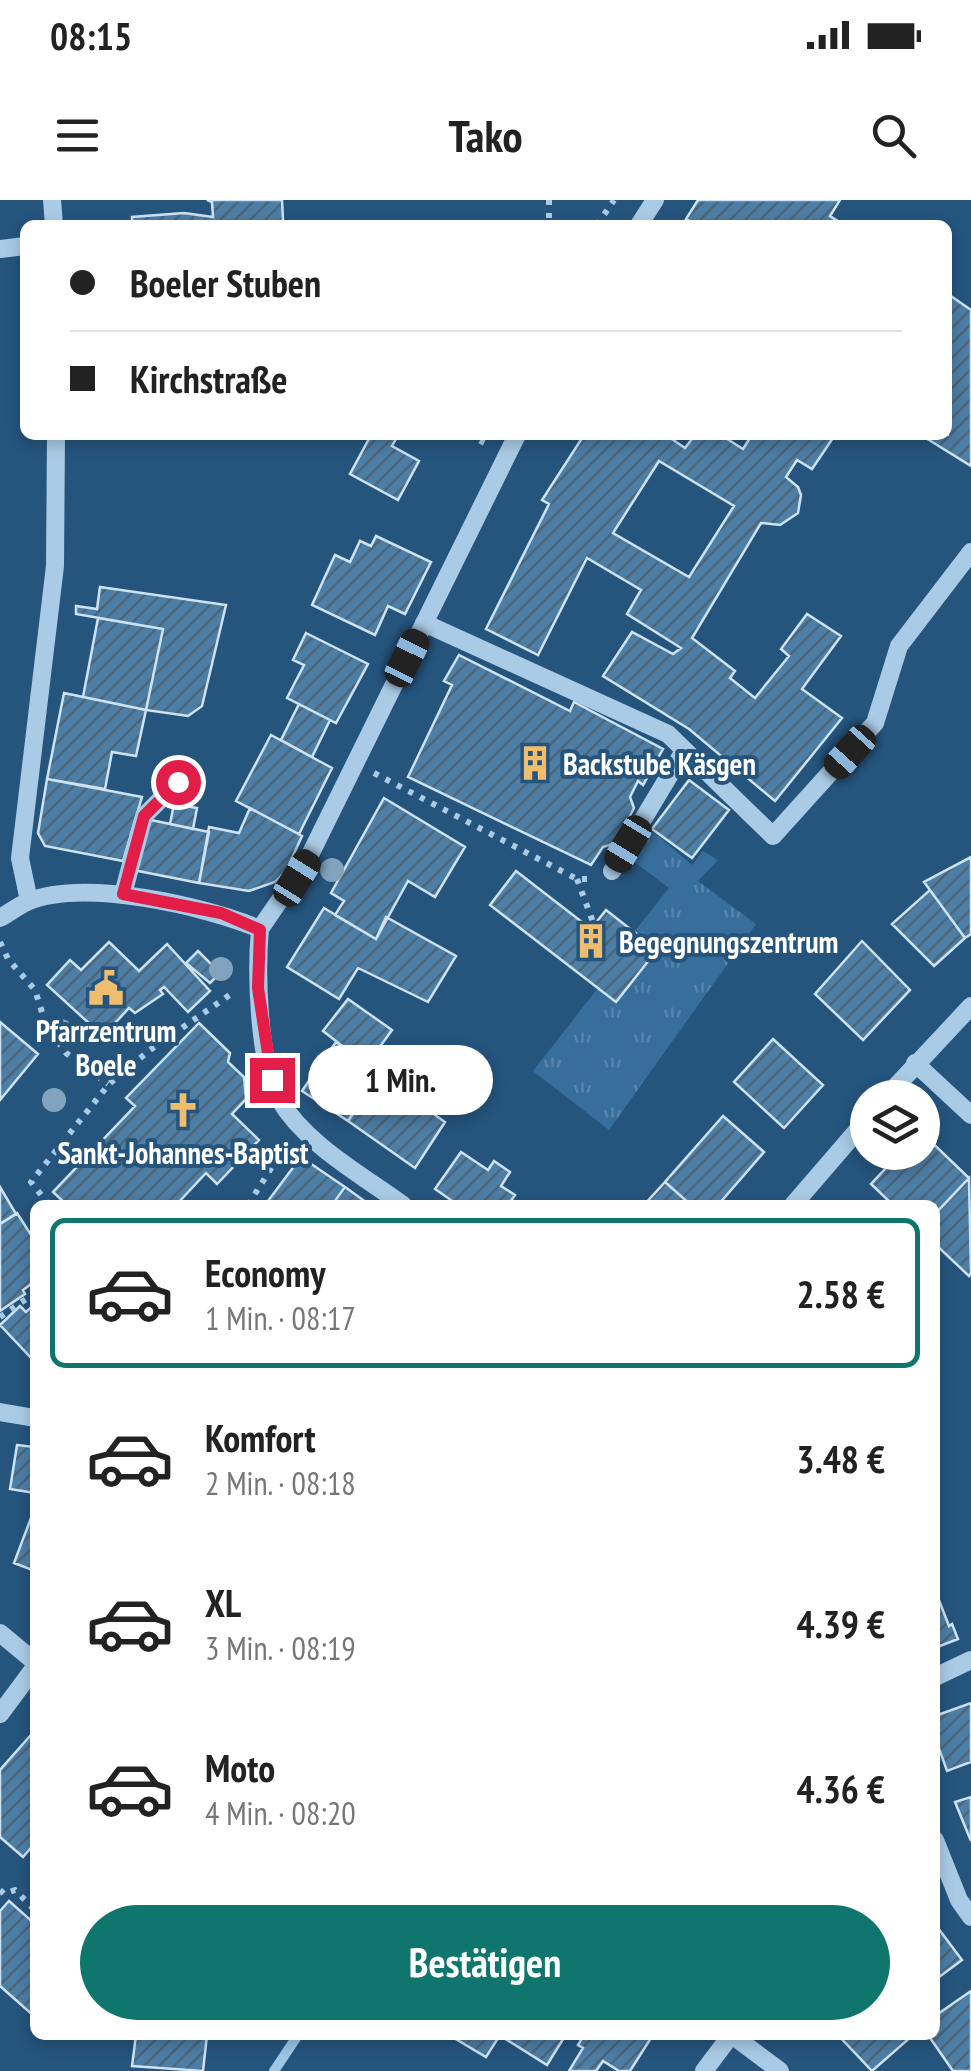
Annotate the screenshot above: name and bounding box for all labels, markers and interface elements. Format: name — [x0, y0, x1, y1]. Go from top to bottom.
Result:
text: 08:15 — [50, 11, 132, 60]
text: Tako — [448, 106, 523, 164]
icon: menu — [50, 108, 105, 163]
icon: search — [866, 108, 921, 163]
text: Boeler Stuben — [130, 258, 321, 307]
text: Kirchstraße — [130, 354, 288, 403]
car — [380, 624, 434, 692]
car — [819, 720, 881, 784]
building icon: Backstube Käsgen — [516, 744, 554, 782]
place label: Backstube Käsgen — [563, 744, 756, 783]
route start — [156, 760, 201, 805]
car — [600, 811, 656, 877]
car — [268, 845, 326, 911]
building icon: Begegnungszentrum — [572, 922, 610, 960]
place label: Begegnungszentrum — [619, 922, 838, 961]
public building icon: Pfarrzentrum Boele — [87, 969, 125, 1007]
place label: Pfarrzentrum Boele — [36, 1011, 176, 1084]
callout: 1 Min. — [307, 1045, 492, 1115]
route end — [250, 1058, 295, 1103]
text: 1 Min. — [365, 1059, 436, 1101]
map controls — [850, 1080, 940, 1170]
button: layers — [850, 1080, 940, 1170]
church icon: Sankt-Johannes-Baptist — [164, 1091, 202, 1129]
place label: Sankt-Johannes-Baptist — [57, 1133, 309, 1172]
icon: car — [85, 1248, 175, 1338]
text: Economy — [205, 1248, 325, 1297]
text: 2.58 € — [796, 1269, 885, 1318]
text: 1 Min. · 08:17 — [205, 1297, 356, 1339]
icon: car — [85, 1413, 175, 1503]
text: Komfort — [205, 1413, 316, 1462]
text: 3.48 € — [796, 1434, 885, 1483]
text: 2 Min. · 08:18 — [205, 1462, 356, 1504]
icon: car — [85, 1578, 175, 1668]
text: XL — [205, 1578, 241, 1627]
text: 4.39 € — [796, 1599, 885, 1648]
text: 3 Min. · 08:19 — [205, 1627, 356, 1669]
icon: car — [85, 1743, 175, 1833]
text: Moto — [205, 1743, 275, 1792]
text: 4.36 € — [796, 1764, 885, 1813]
text: 4 Min. · 08:20 — [205, 1792, 356, 1834]
button: Bestätigen — [80, 1905, 890, 2020]

